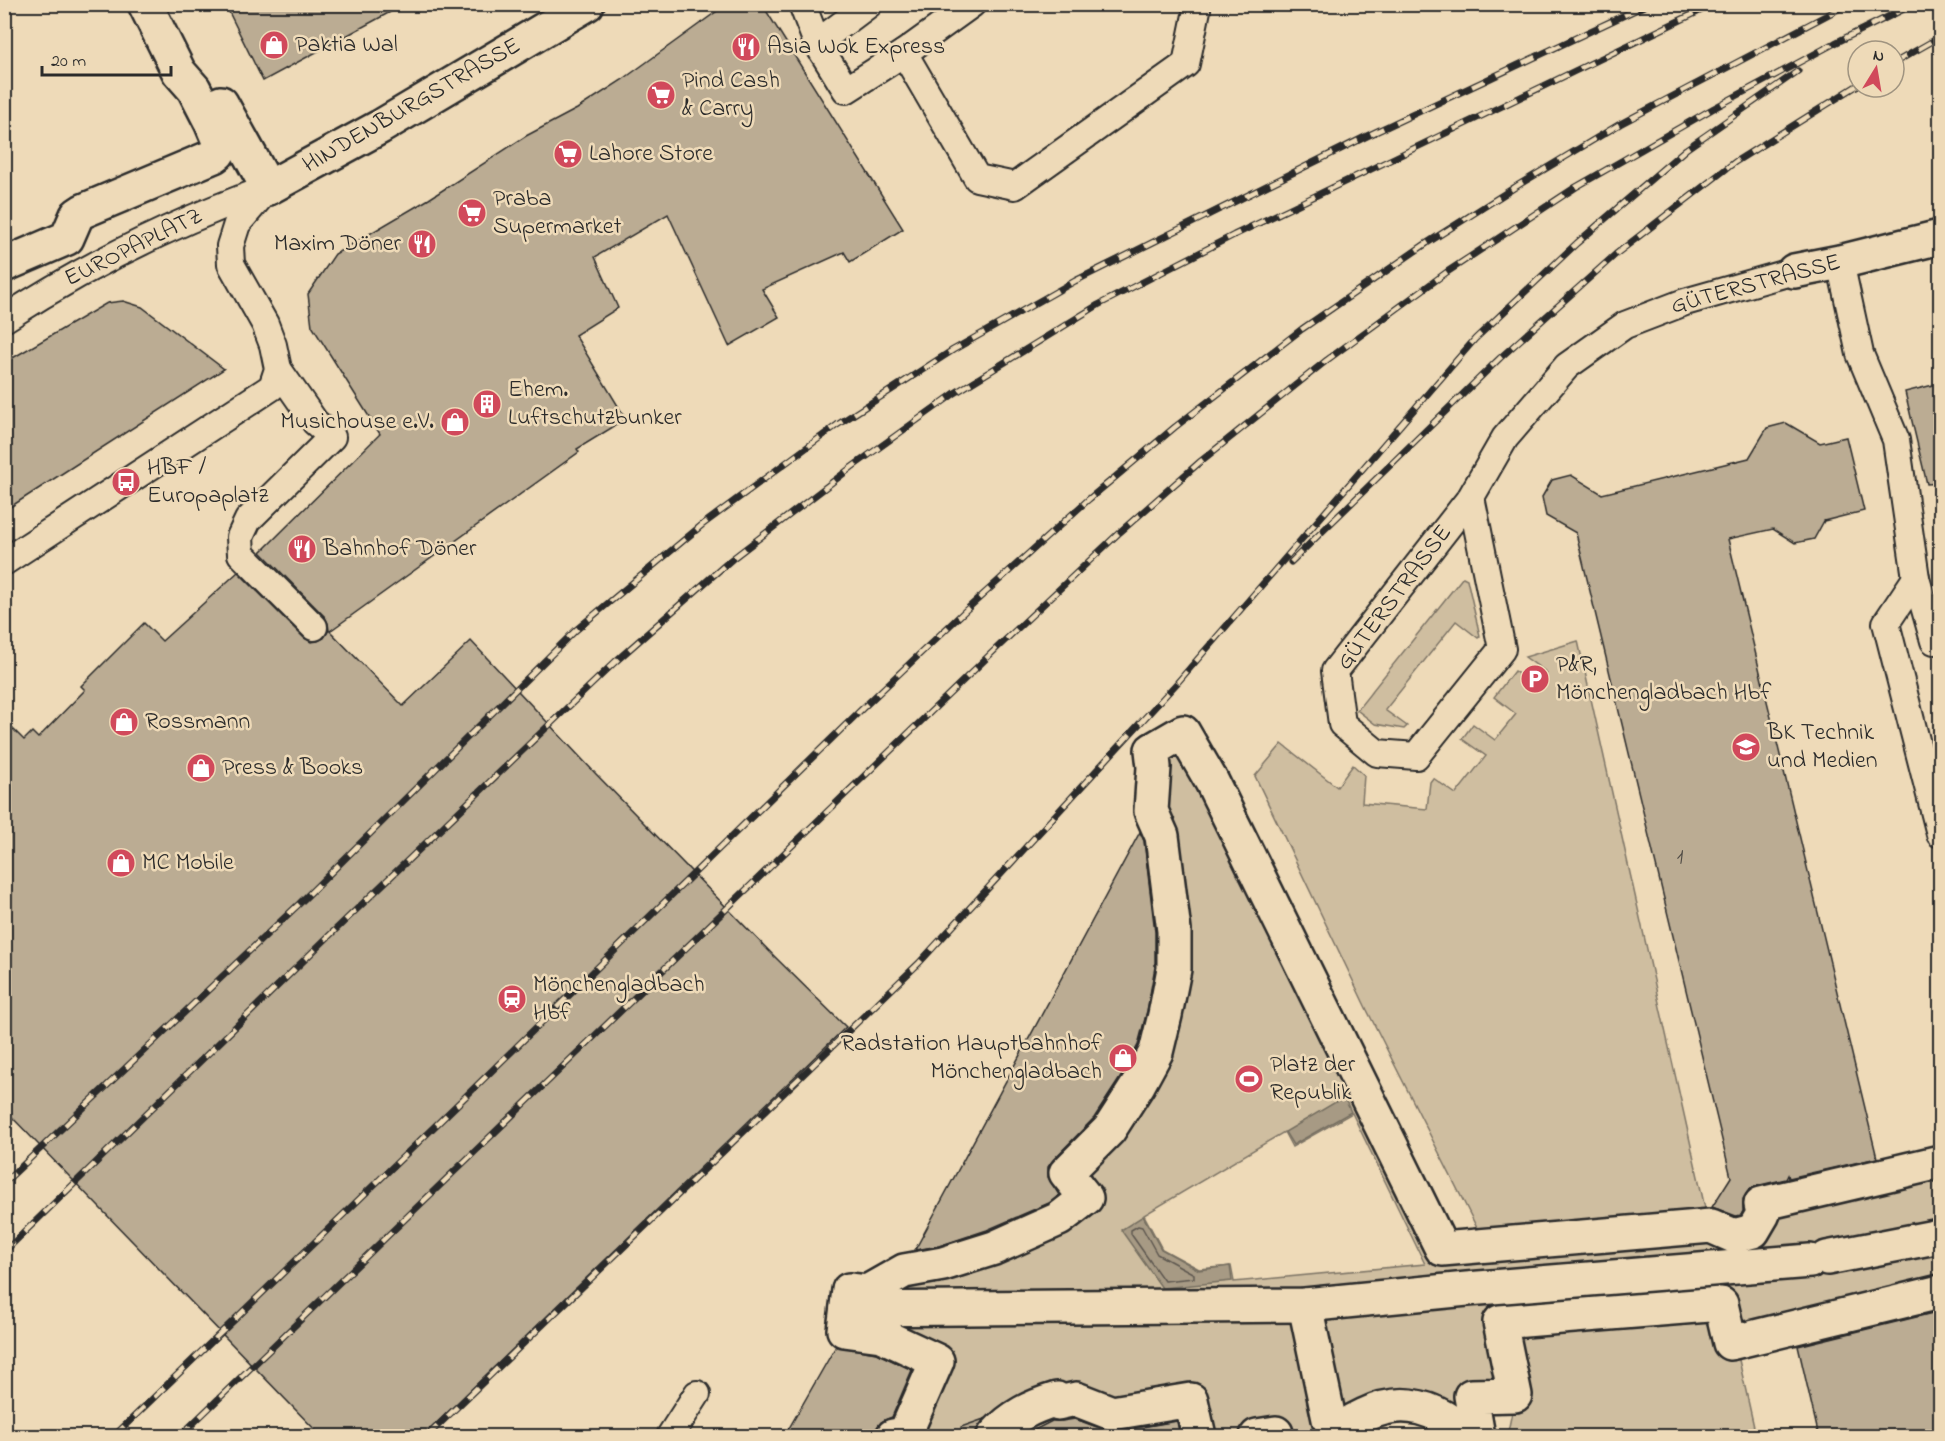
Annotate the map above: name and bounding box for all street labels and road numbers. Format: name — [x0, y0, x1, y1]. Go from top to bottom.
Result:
street label: HINDENBURGSTRASSE — [296, 29, 528, 183]
street label: EUROPAPLATZ — [59, 199, 209, 297]
street label: GÜTERSTRASSE — [1667, 246, 1845, 324]
street label: GÜTERSTRASSE — [1329, 518, 1461, 678]

